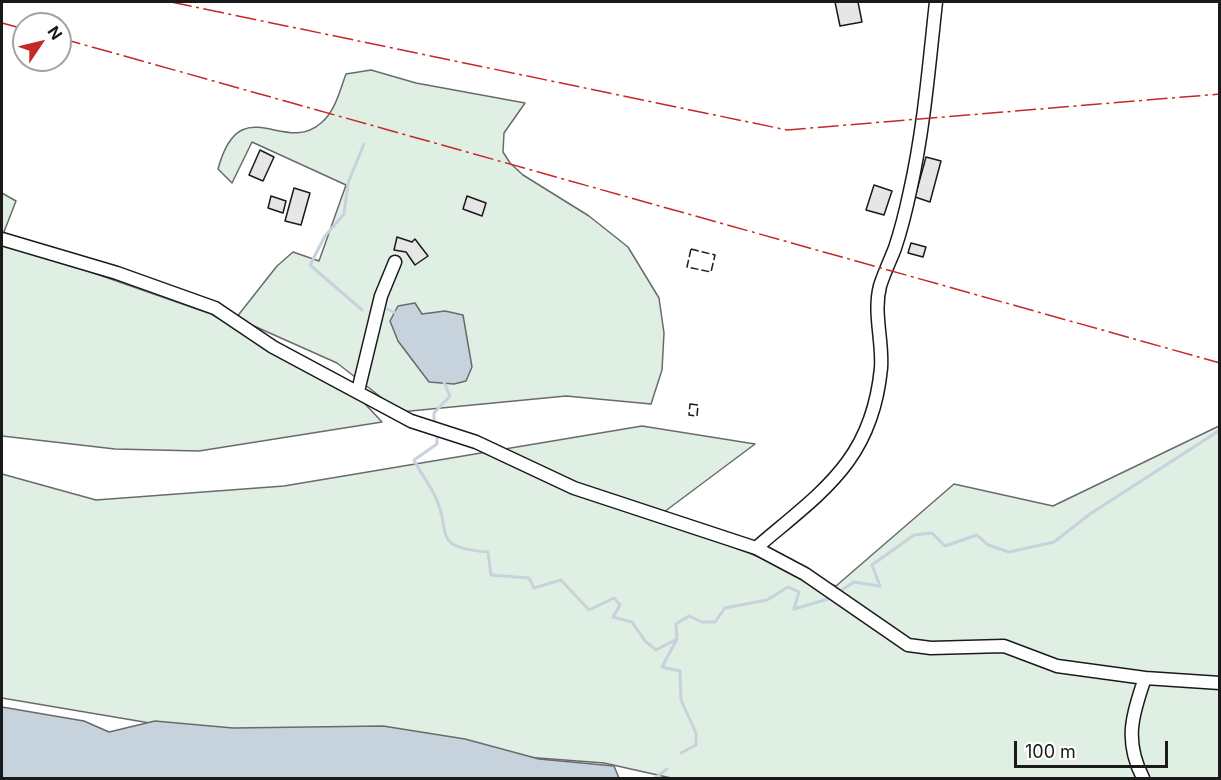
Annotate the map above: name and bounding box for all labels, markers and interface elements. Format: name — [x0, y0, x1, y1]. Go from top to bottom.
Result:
north arrow — [12, 12, 72, 72]
text: N — [43, 22, 67, 44]
scale bar — [1017, 729, 1172, 767]
text: 100 m — [1025, 741, 1076, 762]

